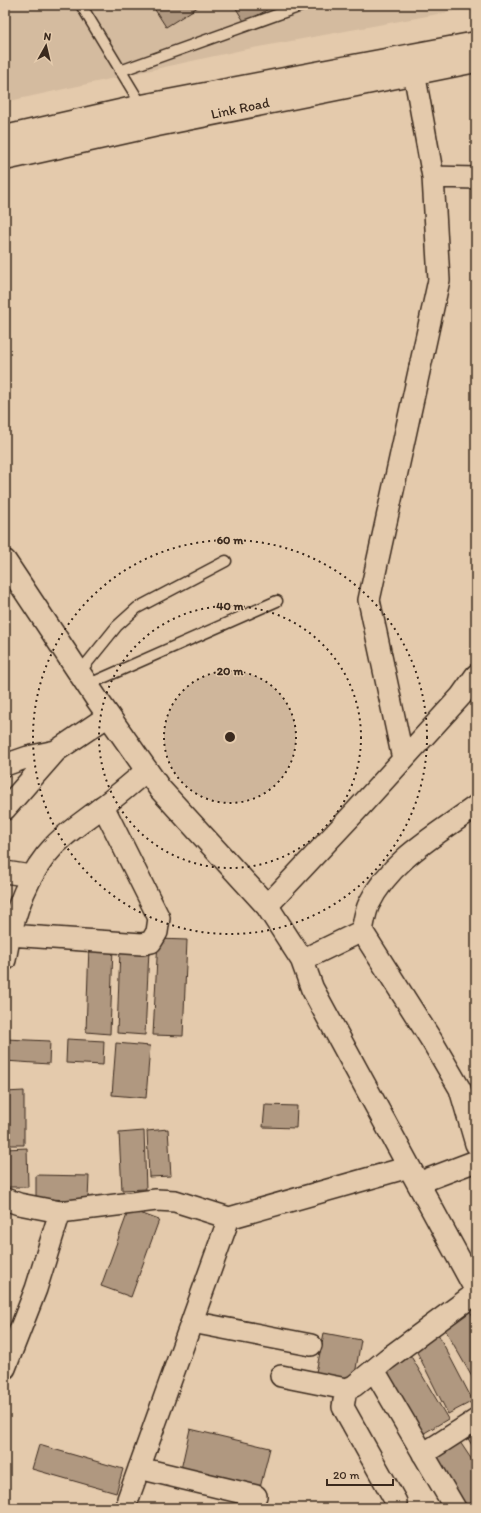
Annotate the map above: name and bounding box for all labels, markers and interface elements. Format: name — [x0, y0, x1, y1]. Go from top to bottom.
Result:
north arrow — [26, 26, 66, 66]
text: N — [43, 30, 52, 44]
street label: Link Road — [209, 94, 271, 123]
text: 60 m — [217, 533, 244, 547]
text: 40 m — [216, 599, 245, 613]
text: 20 m — [217, 664, 244, 678]
centre of rings — [223, 730, 237, 744]
scale bar — [327, 1461, 393, 1487]
text: 20 m — [333, 1468, 360, 1482]

